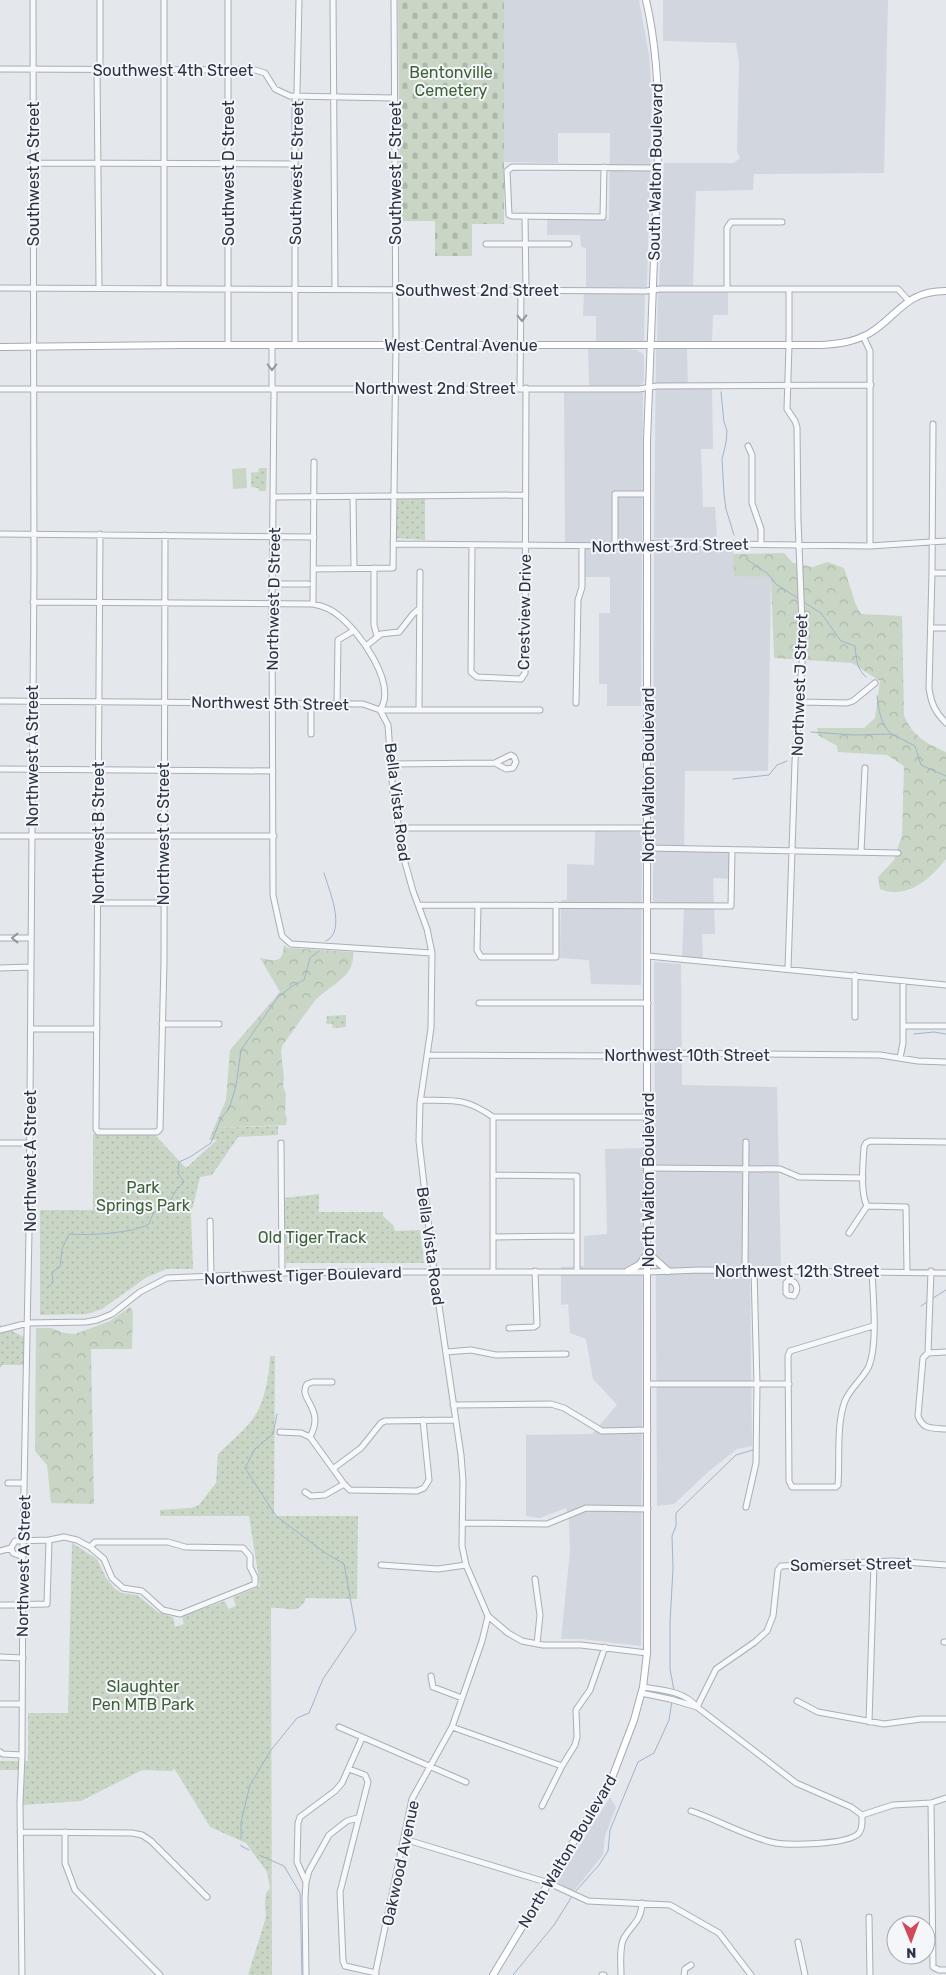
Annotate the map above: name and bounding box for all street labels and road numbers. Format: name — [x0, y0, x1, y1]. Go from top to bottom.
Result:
street label: Southwest 4th Street — [93, 61, 253, 80]
street label: South Walton Boulevard — [644, 83, 667, 261]
street label: Southwest D Street — [219, 100, 238, 246]
street label: Southwest E Street — [286, 101, 307, 245]
street label: Southwest F Street — [386, 101, 405, 245]
street label: Southwest A Street — [24, 102, 43, 246]
street label: Southwest 2nd Street — [395, 281, 559, 300]
street label: West Central Avenue — [384, 336, 538, 355]
street label: Northwest 2nd Street — [355, 379, 515, 398]
street label: Northwest D Street — [263, 527, 284, 671]
street label: Northwest 3rd Street — [591, 535, 749, 556]
street label: Crestview Drive — [514, 554, 535, 670]
street label: Northwest J Street — [788, 613, 811, 757]
street label: Northwest A Street — [23, 685, 42, 827]
street label: North Walton Boulevard — [639, 687, 658, 863]
street label: Northwest 5th Street — [191, 693, 349, 714]
street label: Bella Vista Road — [381, 742, 414, 862]
street label: Northwest B Street — [89, 761, 108, 905]
street label: Northwest C Street — [154, 762, 173, 906]
street label: Northwest 10th Street — [604, 1046, 770, 1065]
street label: Northwest A Street — [21, 1090, 40, 1232]
street label: North Walton Boulevard — [639, 1092, 658, 1268]
street label: Bella Vista Road — [413, 1186, 448, 1306]
street label: Northwest 12th Street — [715, 1262, 879, 1281]
street label: Northwest Tiger Boulevard — [204, 1263, 402, 1288]
street label: Northwest A Street — [13, 1495, 34, 1637]
street label: Somerset Street — [790, 1554, 912, 1575]
street label: North Walton Boulevard — [514, 1771, 621, 1931]
street label: Oakwood Avenue — [378, 1799, 423, 1928]

